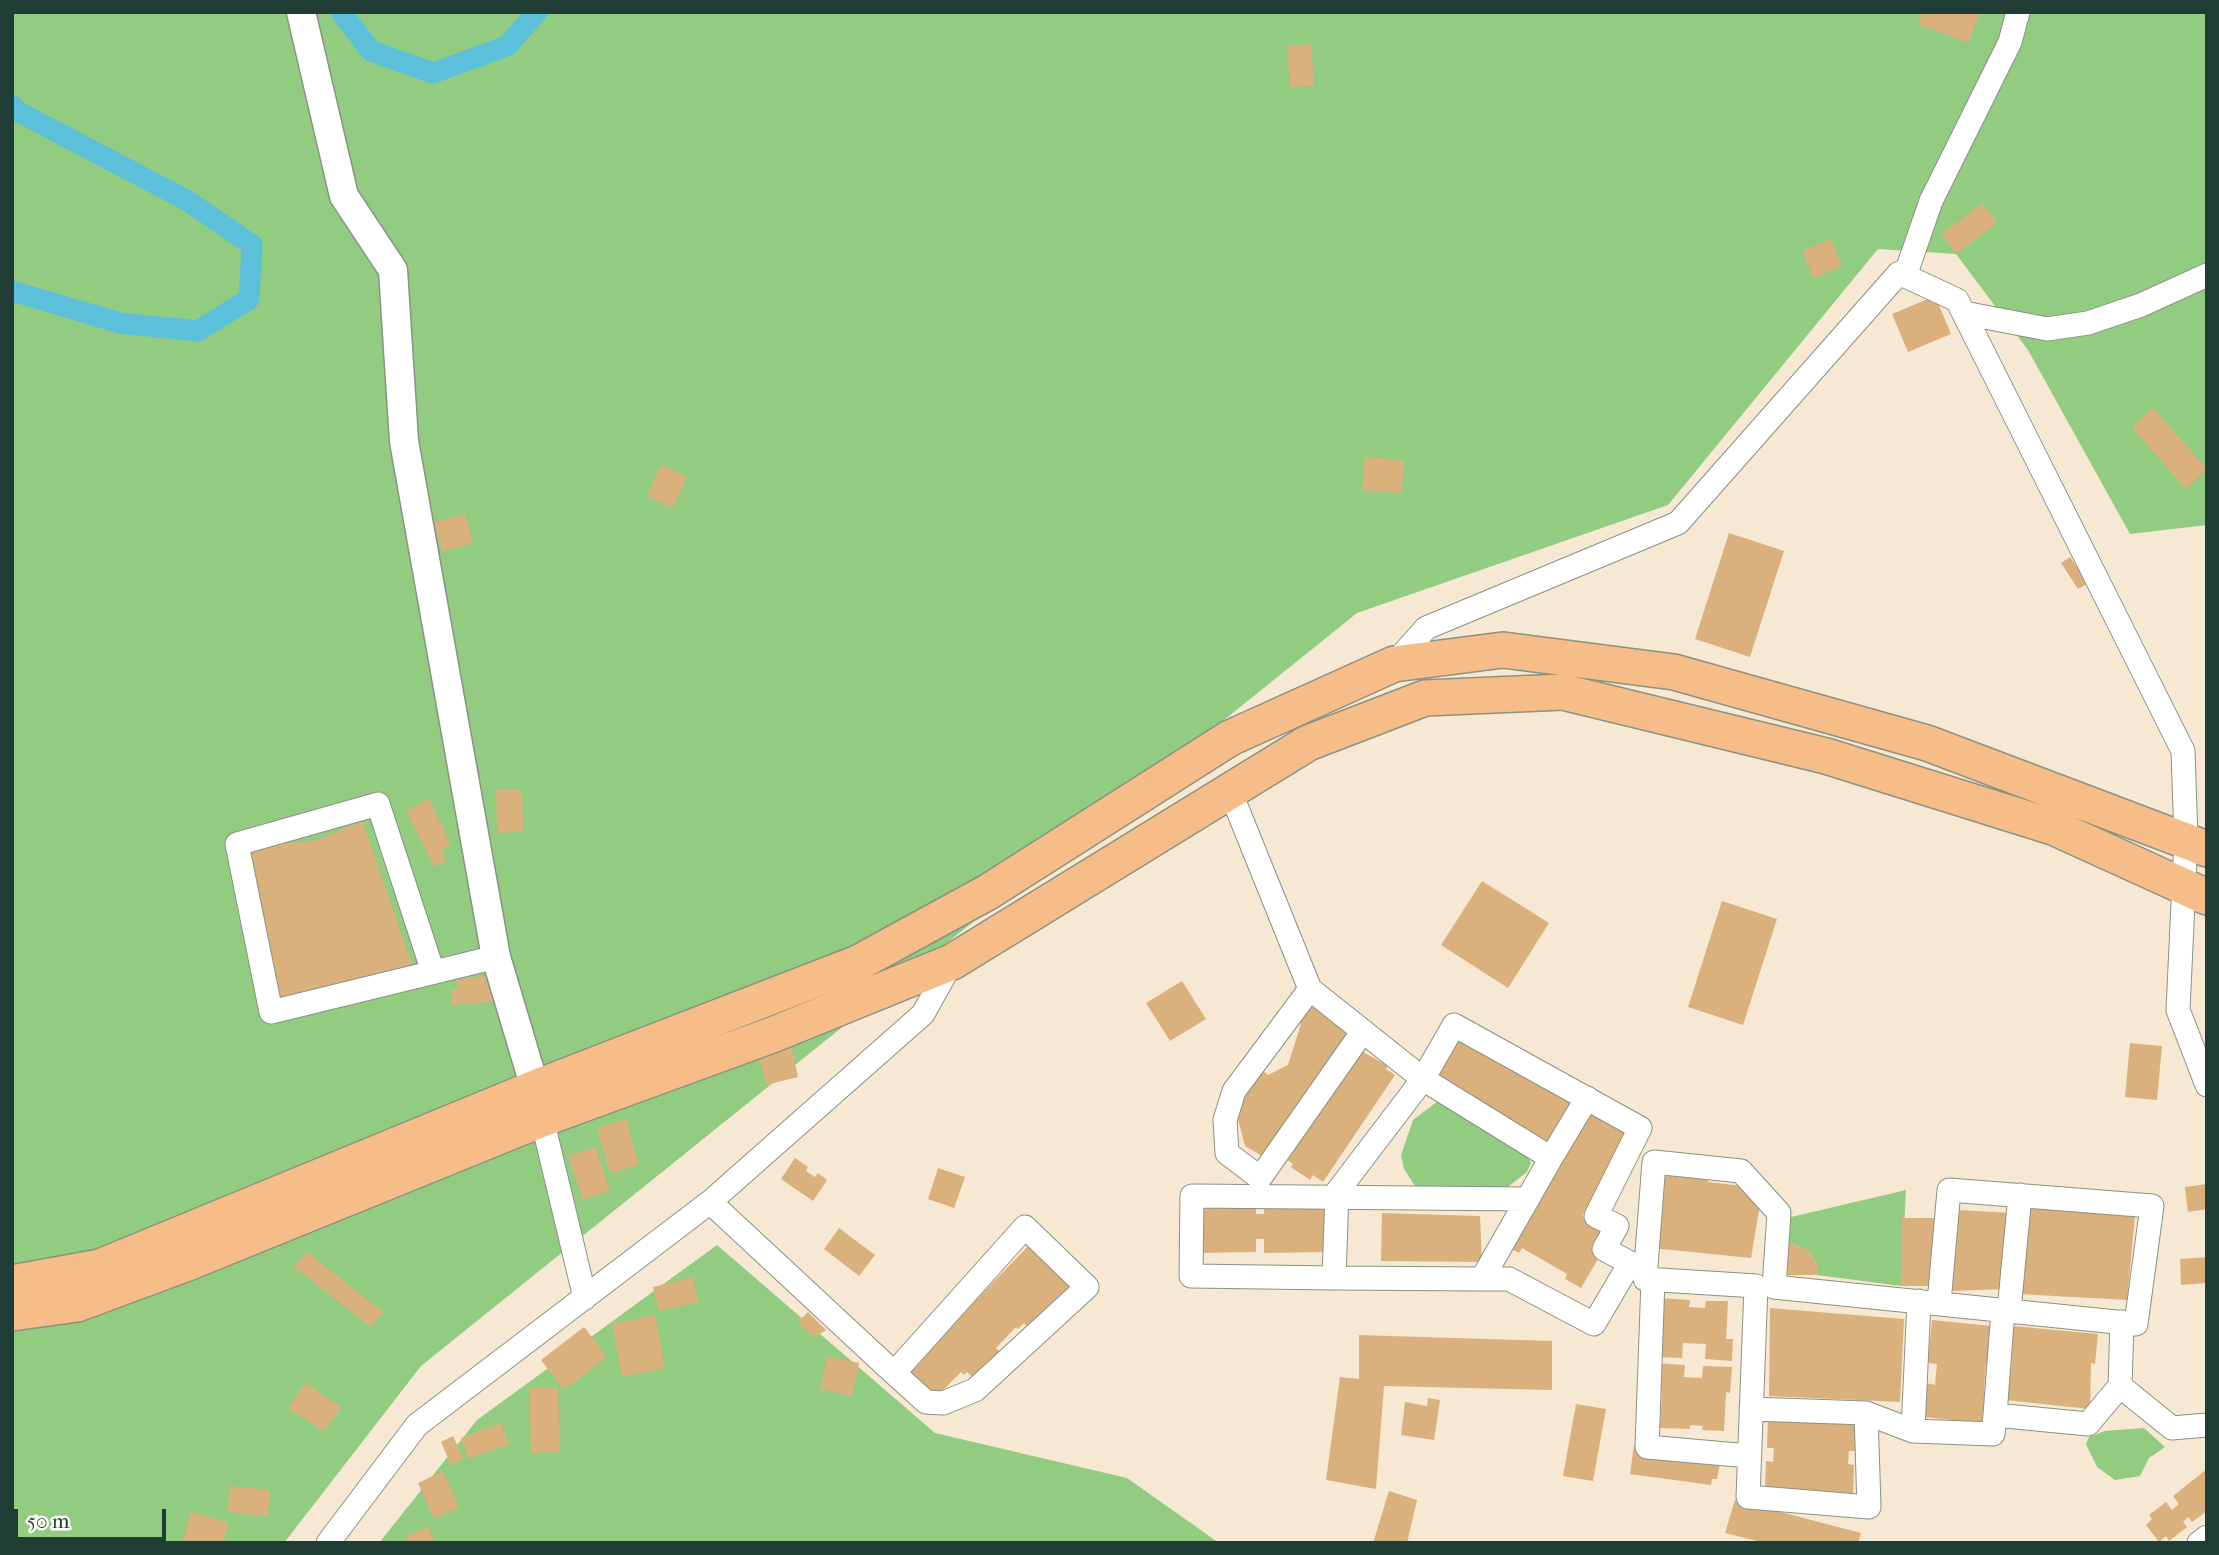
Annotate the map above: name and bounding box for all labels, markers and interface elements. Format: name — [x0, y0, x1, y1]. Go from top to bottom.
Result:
scale bar — [18, 1496, 170, 1540]
text: 50 m — [27, 1509, 70, 1533]

